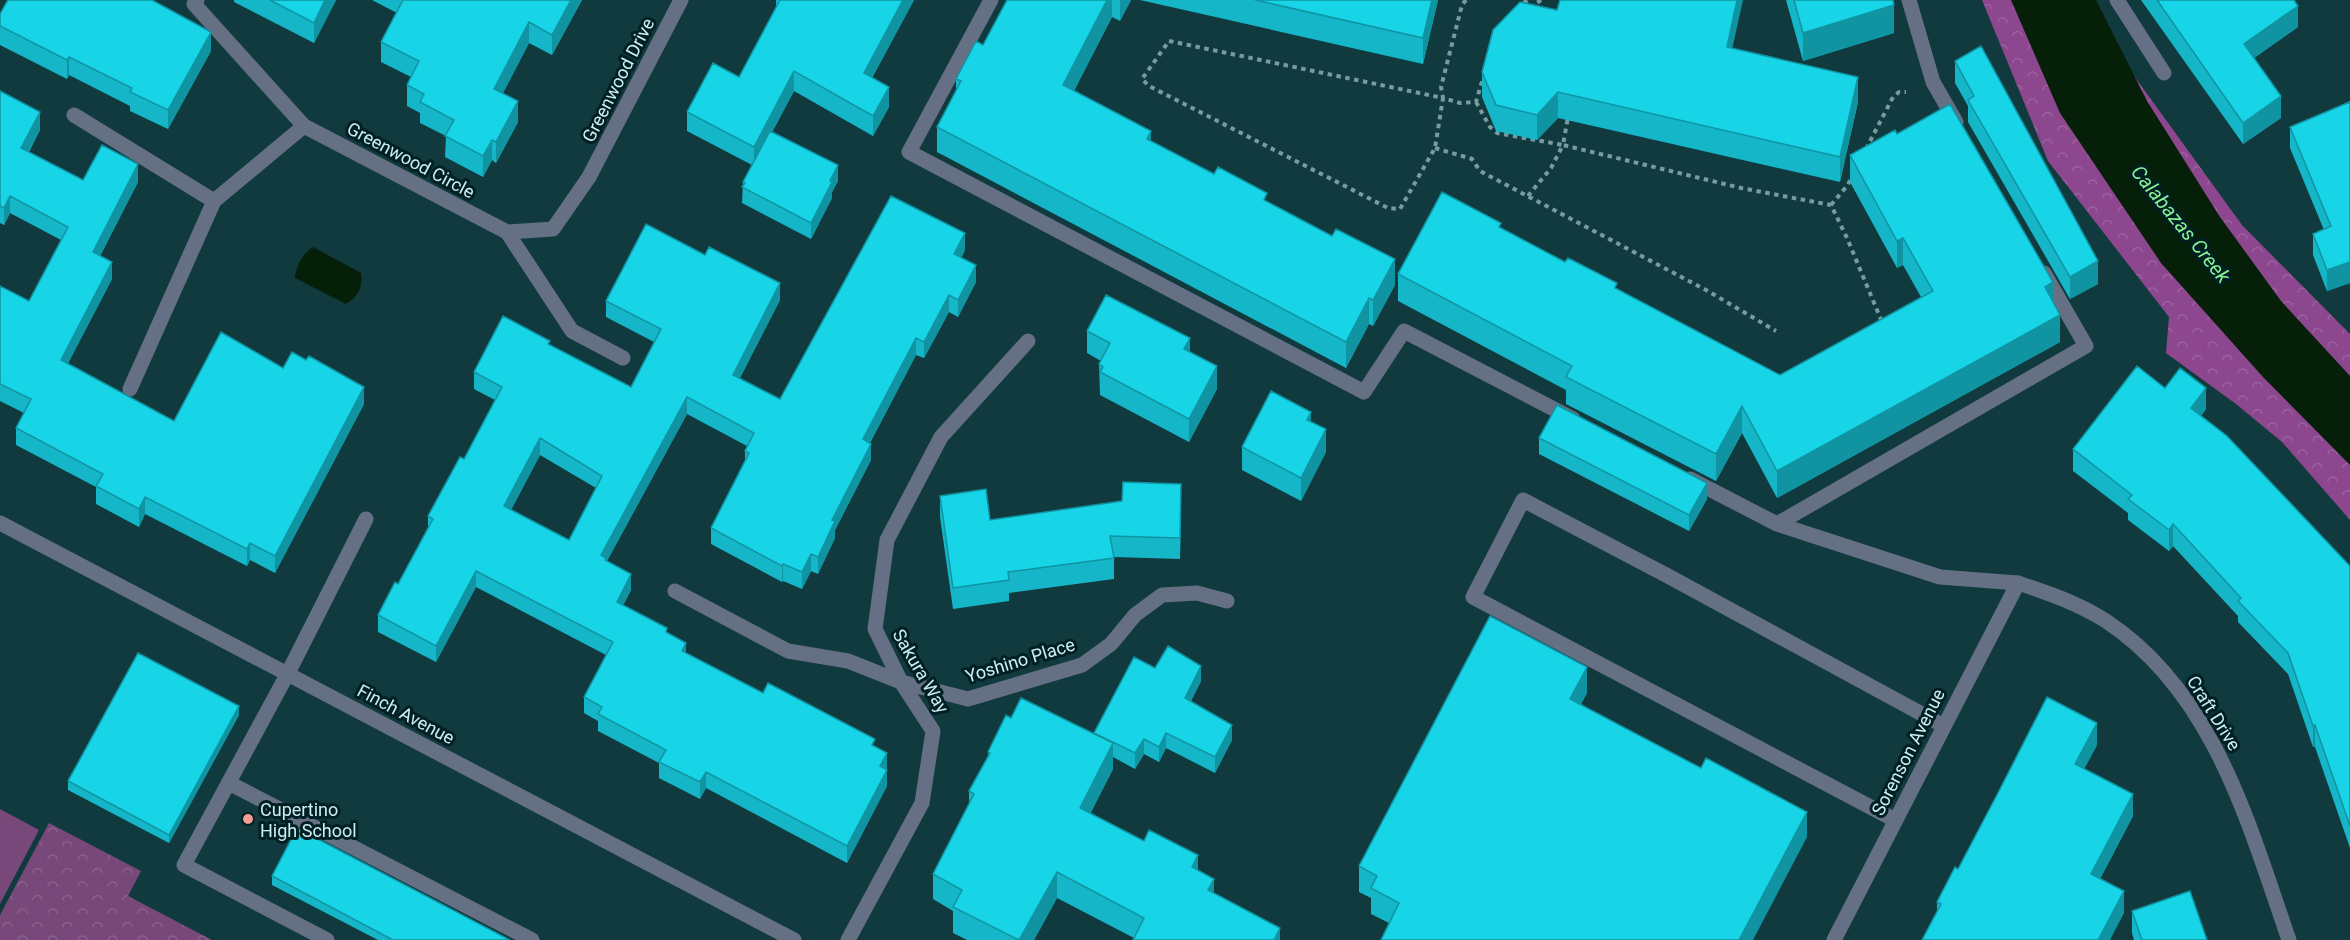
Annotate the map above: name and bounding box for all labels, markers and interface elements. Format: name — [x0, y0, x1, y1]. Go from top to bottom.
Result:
street label: Greenwood Drive — [578, 14, 658, 146]
street label: Greenwood Circle — [344, 118, 478, 202]
water label: Calabazas Creek — [2126, 160, 2237, 289]
street label: Sakura Way — [889, 625, 954, 717]
street label: Yoshino Place — [963, 633, 1077, 687]
street label: Craft Drive — [2183, 672, 2245, 754]
street label: Finch Avenue — [354, 680, 458, 748]
street label: Sorenson Avenue — [1867, 685, 1949, 819]
place label: Cupertino High School — [260, 799, 357, 841]
marker: Cupertino High School — [241, 812, 255, 826]

